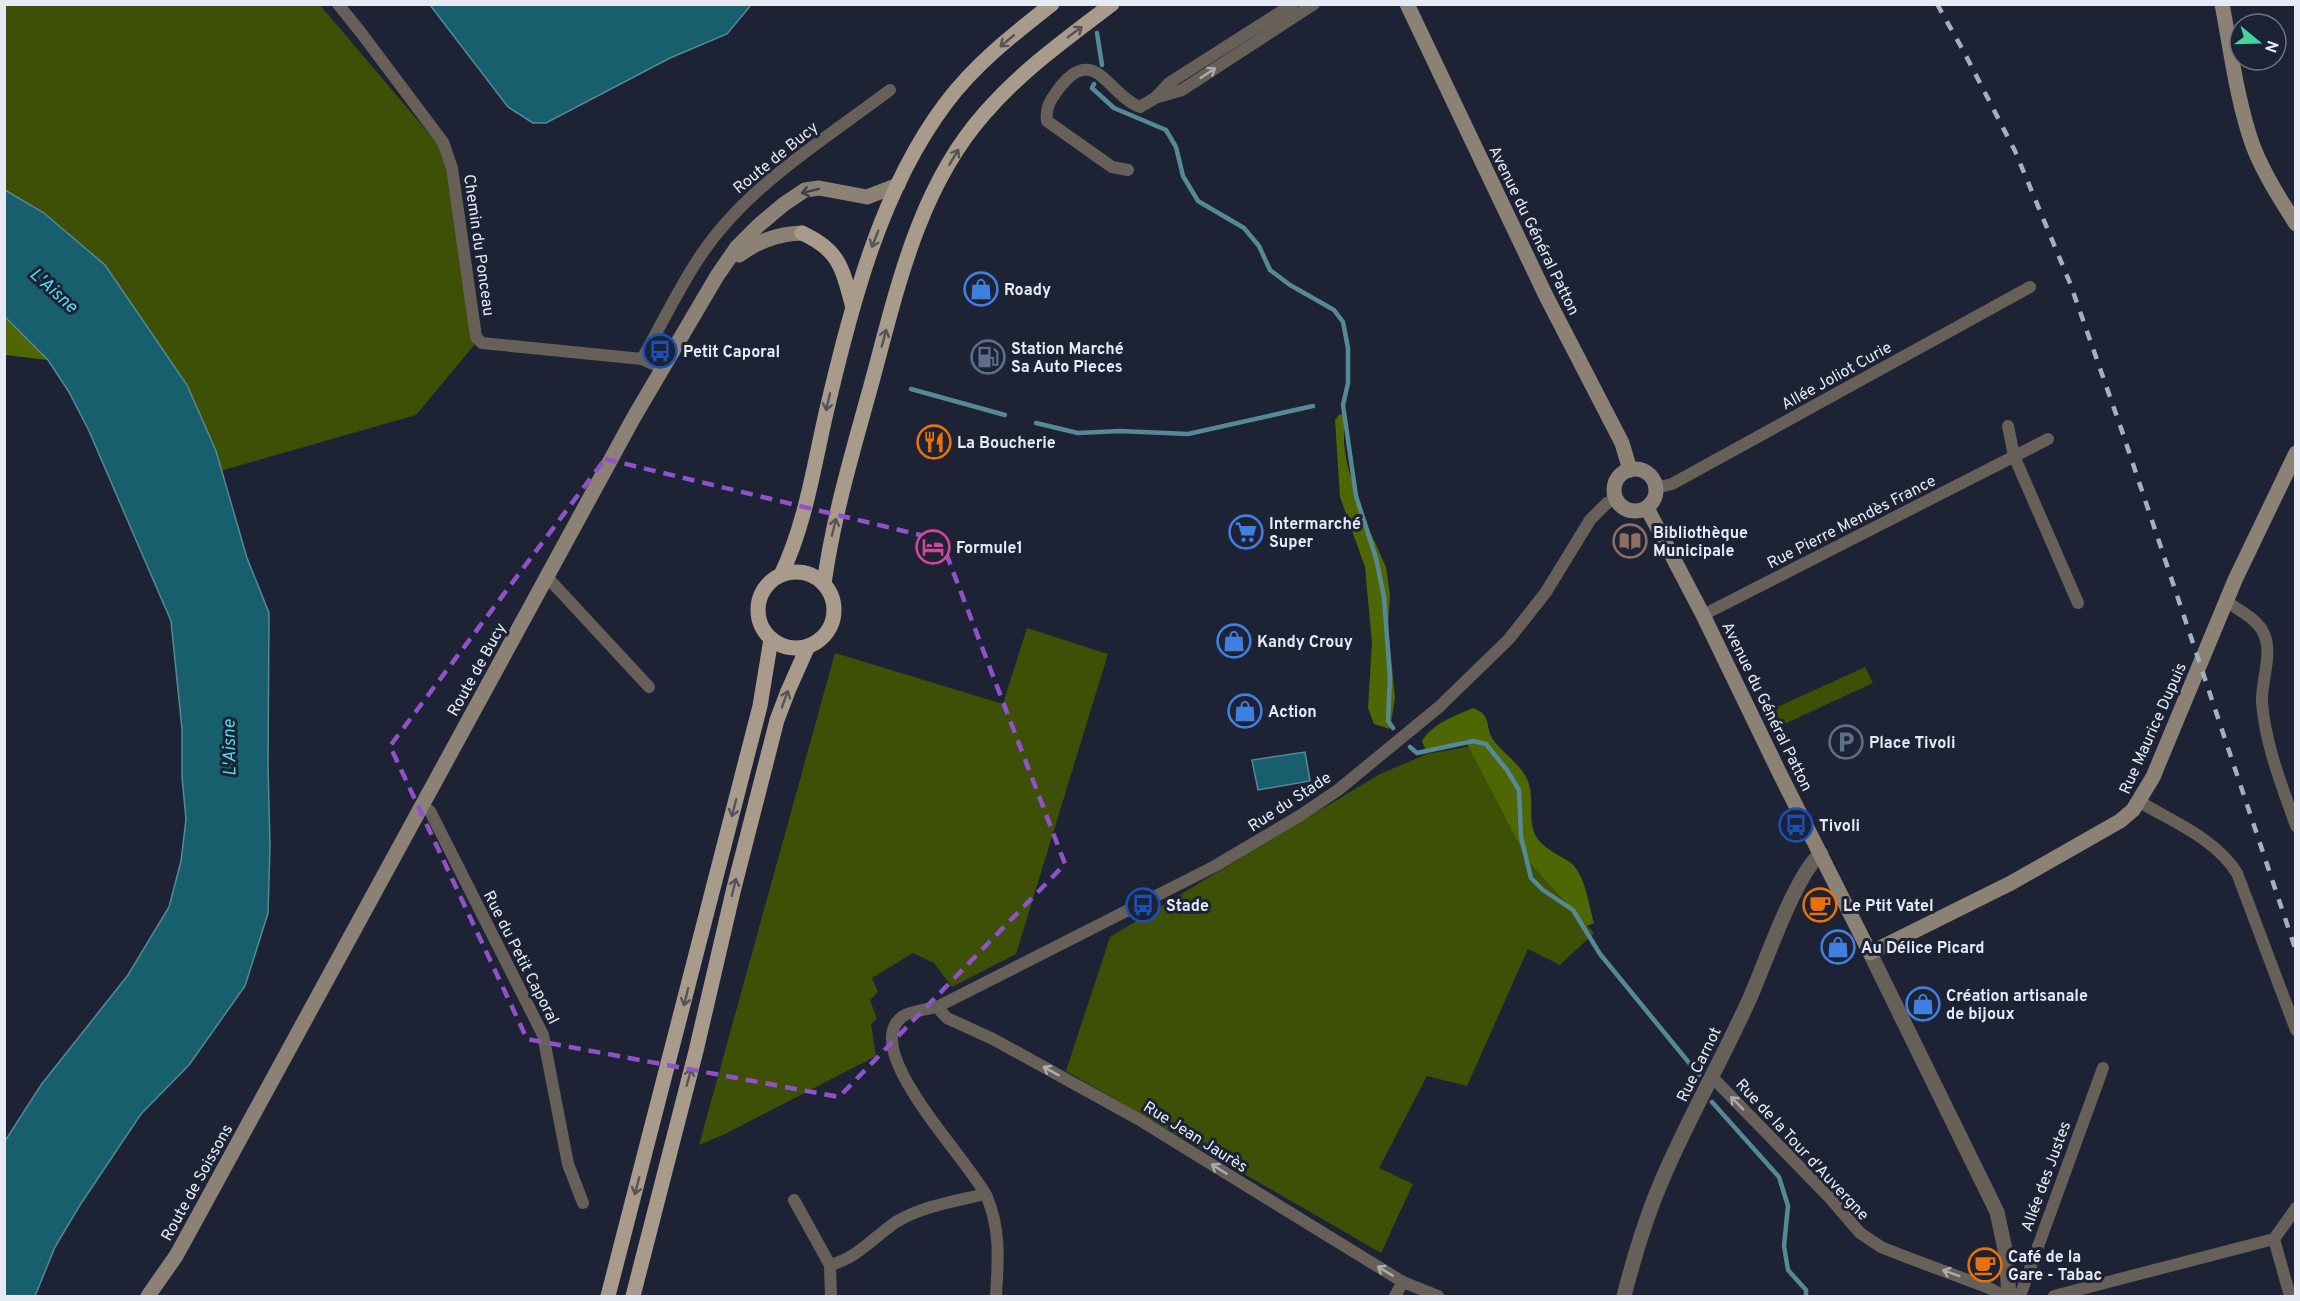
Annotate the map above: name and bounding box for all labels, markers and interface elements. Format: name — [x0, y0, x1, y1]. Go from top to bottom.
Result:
north arrow — [2228, 12, 2288, 72]
one-way arrow — [1066, 26, 1082, 39]
one-way arrow — [1000, 34, 1015, 48]
text: N — [2259, 38, 2282, 55]
one-way arrow — [1199, 67, 1215, 79]
street label: Route de Bucy — [730, 118, 823, 199]
street label: Avenue du Général Patton — [1483, 143, 1583, 319]
one-way arrow — [948, 149, 960, 166]
street label: Chemin du Ponceau — [458, 173, 498, 317]
one-way arrow — [801, 185, 820, 197]
one-way arrow — [869, 230, 880, 248]
water label: L'Aisne — [24, 264, 82, 319]
shop icon: Roady — [963, 271, 999, 307]
place label: Roady — [1004, 281, 1051, 301]
one-way arrow — [879, 329, 890, 348]
bus stop icon: Petit Caporal — [642, 333, 678, 369]
street label: Allée Joliot Curie — [1778, 338, 1896, 415]
fuel station icon: Station Marché Sa Auto Pieces — [970, 339, 1006, 375]
place label: Station Marché Sa Auto Pieces — [1011, 340, 1124, 378]
place label: Petit Caporal — [683, 343, 780, 363]
one-way arrow — [822, 392, 834, 411]
restaurant icon: La Boucherie — [916, 424, 952, 460]
place label: La Boucherie — [957, 434, 1056, 454]
street label: Rue Pierre Mendès France — [1764, 471, 1940, 574]
supermarket icon: Intermarché Super — [1228, 514, 1264, 550]
place label: Intermarché Super — [1269, 515, 1361, 553]
one-way arrow — [829, 518, 841, 537]
library icon: Bibliothèque Municipale — [1612, 523, 1648, 559]
place label: Bibliothèque Municipale — [1653, 524, 1748, 562]
hotel icon: Formule1 — [915, 529, 951, 565]
place label: Formule1 — [956, 539, 1023, 559]
street label: Avenue du Général Patton — [1716, 619, 1816, 795]
street label: Route de Bucy — [444, 620, 512, 720]
shop icon: Kandy Crouy — [1216, 623, 1252, 659]
place label: Kandy Crouy — [1257, 633, 1353, 653]
street label: Rue Maurice Dupuis — [2116, 660, 2192, 798]
one-way arrow — [780, 690, 791, 709]
shop icon: Action — [1227, 693, 1263, 729]
place label: Action — [1268, 703, 1317, 723]
water label: L'Aisne — [218, 719, 242, 777]
parking icon: Place Tivoli — [1828, 724, 1864, 760]
place label: Place Tivoli — [1869, 734, 1956, 754]
street label: Rue du Stade — [1245, 768, 1335, 837]
one-way arrow — [727, 798, 739, 817]
bus stop icon: Tivoli — [1778, 807, 1814, 843]
place label: Tivoli — [1819, 817, 1860, 837]
one-way arrow — [729, 878, 741, 897]
bus stop icon: Stade — [1125, 887, 1161, 923]
cafe icon: Le Ptit Vatel — [1802, 887, 1838, 923]
street label: Rue du Petit Caporal — [478, 888, 563, 1028]
place label: Stade — [1166, 897, 1209, 917]
place label: Le Ptit Vatel — [1843, 897, 1934, 917]
shop icon: Au Délice Picard — [1820, 929, 1856, 965]
place label: Au Délice Picard — [1861, 939, 1985, 959]
shop icon: Création artisanale de bijoux — [1905, 986, 1941, 1022]
one-way arrow — [679, 987, 691, 1006]
place label: Création artisanale de bijoux — [1946, 987, 2088, 1025]
street label: Rue Carnot — [1673, 1024, 1727, 1106]
one-way arrow — [1042, 1065, 1060, 1076]
one-way arrow — [684, 1068, 696, 1087]
street label: Rue de la Tour d'Auvergne — [1731, 1075, 1873, 1225]
one-way arrow — [1730, 1095, 1744, 1110]
street label: Rue Jean Jaurès — [1139, 1098, 1251, 1178]
street label: Allée des Justes — [2018, 1119, 2076, 1235]
street label: Route de Soissons — [157, 1121, 238, 1245]
one-way arrow — [1211, 1163, 1228, 1175]
one-way arrow — [631, 1176, 643, 1195]
cafe icon: Café de la Gare - Tabac — [1967, 1247, 2003, 1283]
place label: Café de la Gare - Tabac — [2008, 1248, 2102, 1286]
one-way arrow — [1377, 1265, 1394, 1277]
one-way arrow — [1942, 1267, 1961, 1278]

